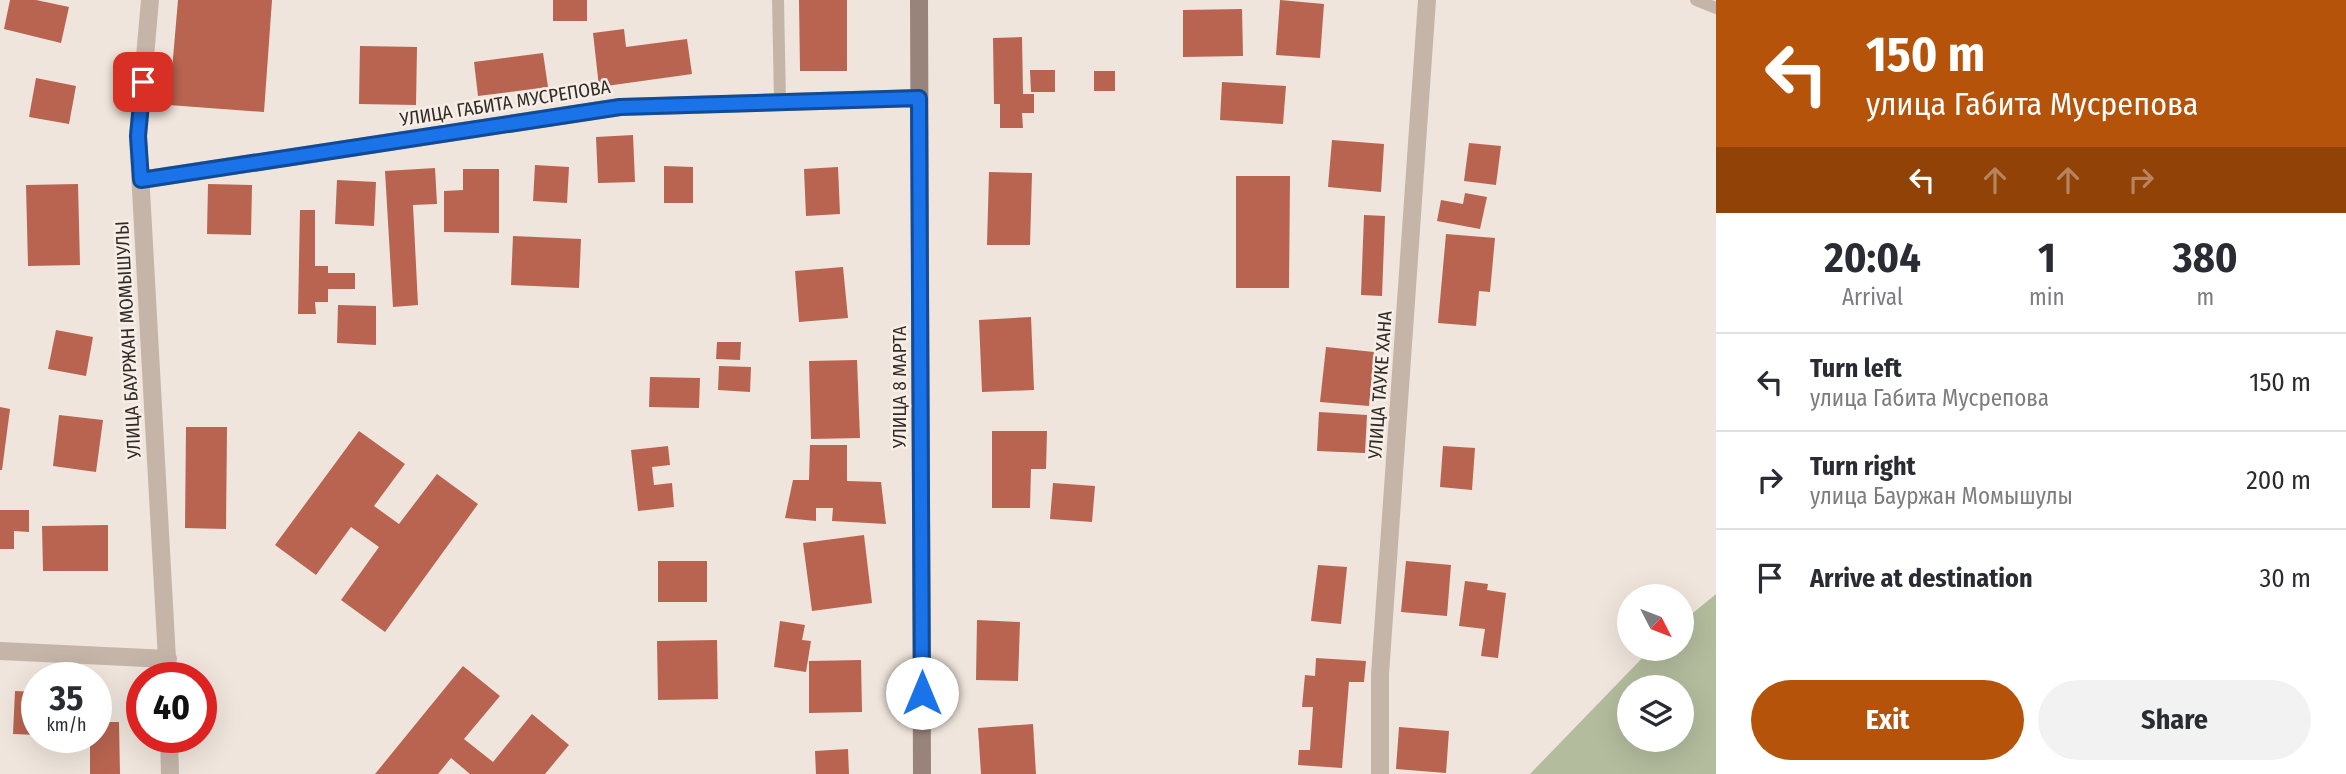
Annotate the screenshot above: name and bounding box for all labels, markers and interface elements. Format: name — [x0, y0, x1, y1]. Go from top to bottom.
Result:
text: 150 m — [1866, 25, 1985, 84]
icon: left — [1751, 28, 1842, 119]
pin — [113, 52, 173, 112]
icon: arrive — [124, 63, 162, 101]
street label: УЛИЦА ГАБИТА МУСРЕПОВА — [397, 75, 612, 131]
text: улица Габита Мусрепова — [1866, 85, 2198, 123]
icon: left — [1903, 161, 1941, 199]
icon: ahead — [1976, 161, 2014, 199]
icon: ahead — [2049, 161, 2087, 199]
icon: right — [2122, 161, 2160, 199]
street label: УЛИЦА БАУРЖАН МОМЫШУЛЫ — [110, 221, 146, 460]
text: 20:04 — [1824, 233, 1921, 283]
text: 1 — [2038, 233, 2056, 283]
text: 380 — [2173, 233, 2238, 283]
text: Arrival — [1842, 283, 1903, 311]
text: min — [2029, 283, 2065, 311]
text: m — [2196, 283, 2214, 311]
street label: УЛИЦА ТАУКЕ ХАНА — [1363, 310, 1397, 461]
street label: УЛИЦА 8 МАРТА — [888, 326, 911, 449]
text: Turn left — [1810, 353, 1902, 384]
icon: left — [1751, 363, 1789, 401]
text: 150 m — [2249, 367, 2311, 398]
text: улица Габита Мусрепова — [1810, 384, 2049, 412]
text: Turn right — [1810, 451, 1916, 482]
icon: right — [1751, 461, 1789, 499]
text: 200 m — [2246, 465, 2311, 496]
text: улица Бауржан Момышулы — [1810, 482, 2073, 510]
icon: arrive — [1751, 559, 1789, 597]
text: Arrive at destination — [1810, 563, 2033, 594]
text: 30 m — [2260, 563, 2311, 594]
north arrow — [1617, 584, 1694, 662]
map controls — [1617, 584, 1694, 752]
position arrow — [885, 656, 959, 730]
speed limit sign: 40 — [126, 662, 217, 753]
button: layers — [1617, 675, 1694, 752]
text: 35 — [50, 677, 83, 719]
button: Exit — [1751, 680, 2024, 760]
button: Share — [2038, 680, 2311, 760]
text: km/h — [46, 714, 87, 736]

